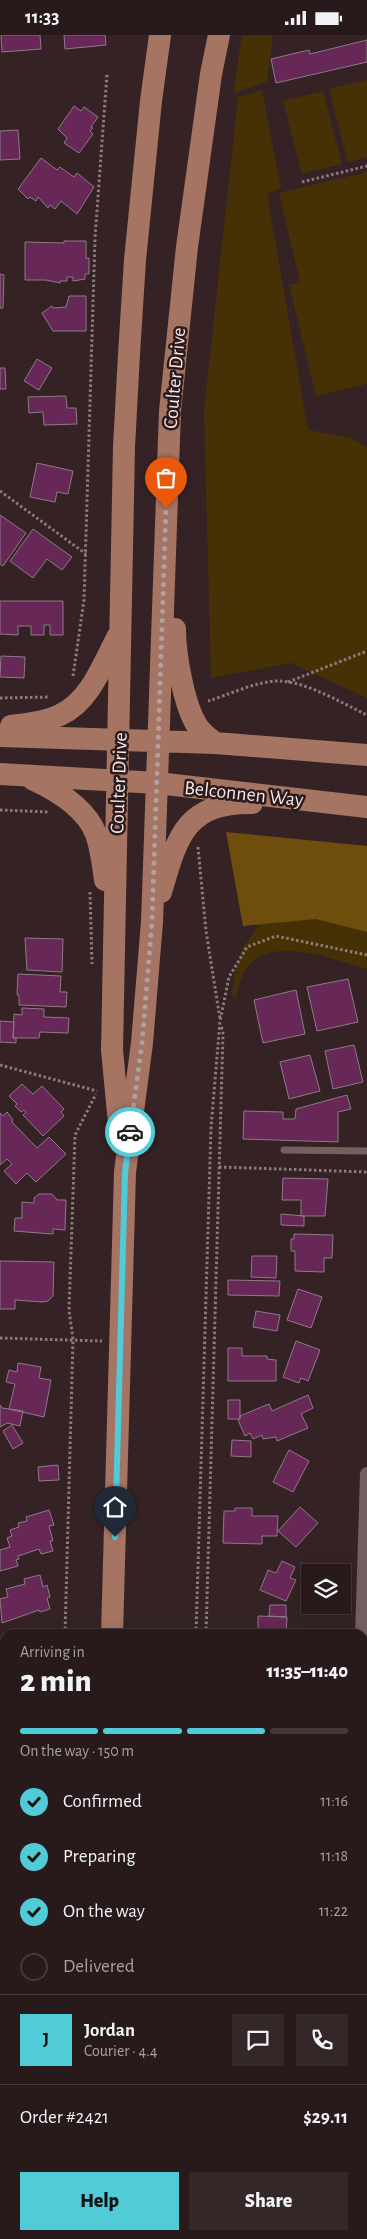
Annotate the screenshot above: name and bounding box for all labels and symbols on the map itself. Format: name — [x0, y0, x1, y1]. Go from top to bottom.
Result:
street label: Coulter Drive — [161, 327, 189, 430]
pin — [145, 457, 187, 508]
street label: Coulter Drive — [107, 732, 131, 834]
street label: Belconnen Way — [183, 778, 305, 810]
courier — [105, 1107, 155, 1157]
pin — [94, 1486, 136, 1537]

